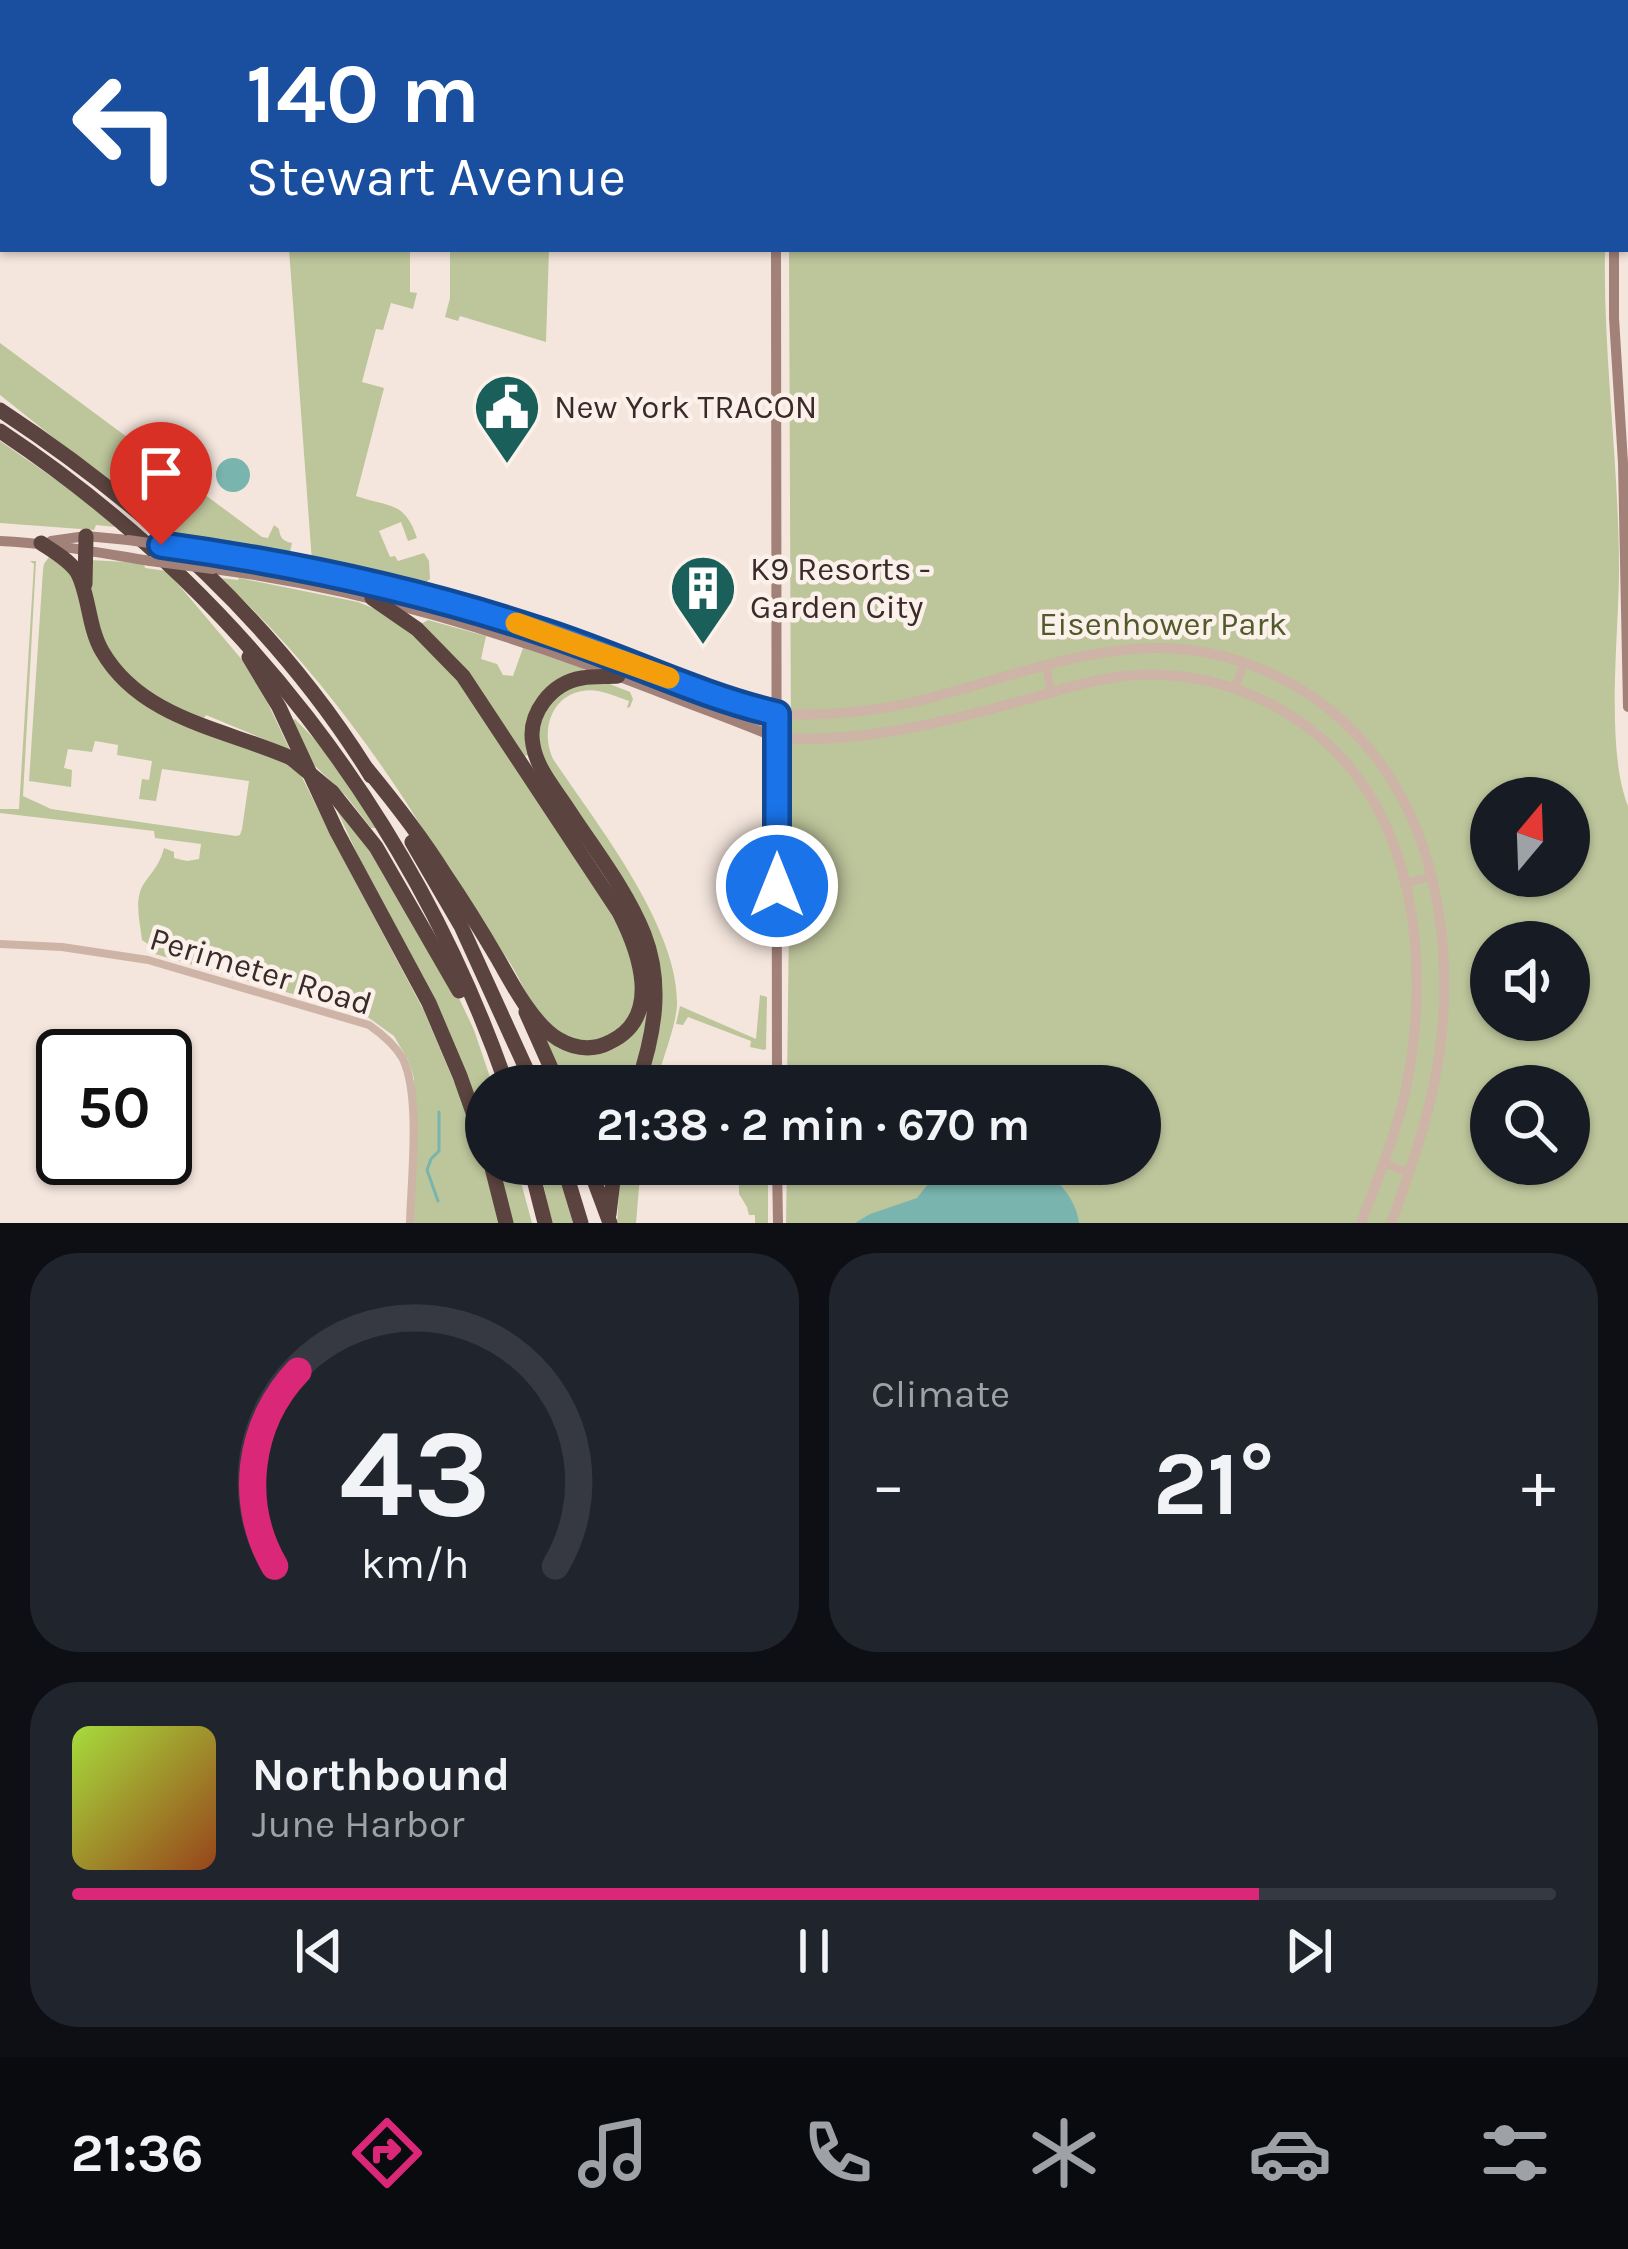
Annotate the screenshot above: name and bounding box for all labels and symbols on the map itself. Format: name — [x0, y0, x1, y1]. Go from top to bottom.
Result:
public building icon: New York TRACON — [472, 372, 542, 466]
place label: New York TRACON — [554, 388, 817, 426]
pin — [110, 422, 212, 545]
place label: K9 Resorts - Garden City — [750, 550, 931, 626]
building icon: K9 Resorts - Garden City — [668, 553, 738, 647]
park label: Eisenhower Park — [1039, 605, 1287, 643]
north arrow — [1470, 777, 1590, 897]
position arrow — [714, 823, 840, 949]
street label: Perimeter Road — [146, 919, 376, 1023]
speed limit sign: 50 — [36, 1029, 192, 1185]

